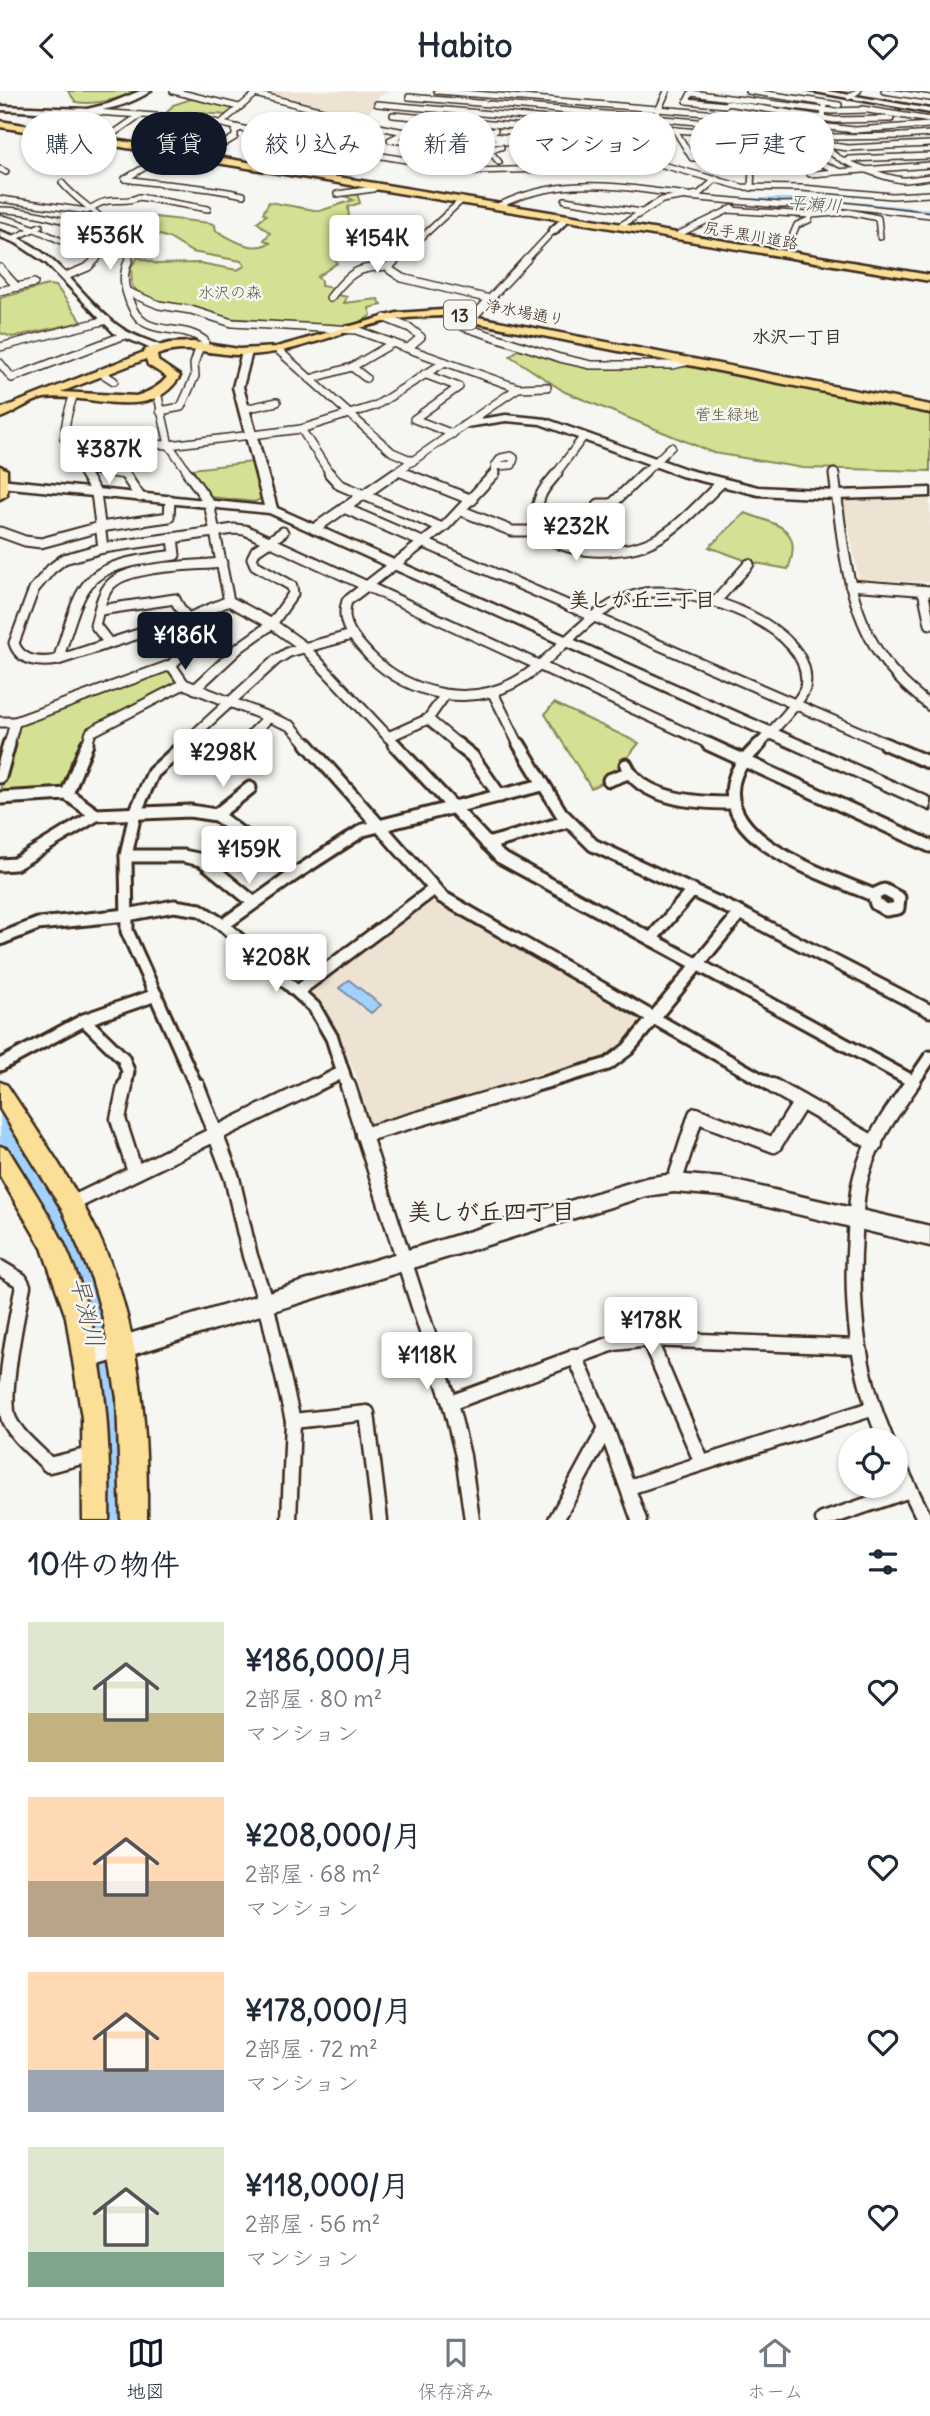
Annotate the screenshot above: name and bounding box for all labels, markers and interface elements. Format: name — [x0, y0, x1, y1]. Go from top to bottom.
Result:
text: Habito — [418, 25, 512, 66]
icon: back — [28, 27, 66, 65]
icon: heart — [864, 27, 902, 65]
chip: 購入 — [21, 112, 117, 175]
chip: 賃貸 — [131, 112, 227, 175]
chip: 絞り込み — [241, 112, 385, 175]
chip: 新着 — [399, 112, 495, 175]
chip: マンション — [509, 112, 676, 175]
chip: 一戸建て — [690, 112, 834, 175]
water label: 平瀬川 — [787, 191, 843, 217]
pin: ¥536K — [61, 213, 159, 272]
pin: ¥154K — [328, 215, 426, 275]
street label: 尻手黒川道路 — [702, 217, 800, 253]
text: ¥536K — [76, 220, 144, 249]
text: ¥154K — [345, 223, 409, 252]
park label: 水沢の森 — [198, 282, 262, 302]
street label: 浄水場通り — [484, 295, 566, 329]
road number: 13 — [444, 301, 476, 329]
district label: 水沢一丁目 — [752, 325, 842, 348]
park label: 菅生緑地 — [695, 404, 759, 424]
pin: ¥387K — [60, 427, 158, 486]
text: ¥387K — [76, 434, 142, 463]
pin: ¥232K — [527, 503, 625, 563]
text: ¥232K — [543, 511, 609, 540]
district label: 美しが丘三丁目 — [569, 586, 716, 613]
pin: ¥186K — [136, 613, 234, 672]
text: ¥186K — [153, 620, 217, 649]
pin: ¥298K — [174, 729, 272, 789]
text: ¥298K — [190, 737, 256, 766]
pin: ¥159K — [200, 827, 298, 886]
text: ¥159K — [217, 834, 281, 863]
pin: ¥208K — [227, 935, 325, 994]
text: ¥208K — [242, 942, 310, 971]
district label: 美しが丘四丁目 — [407, 1196, 575, 1226]
water label: 早渕川 — [65, 1273, 111, 1351]
pin: ¥178K — [602, 1297, 700, 1357]
text: ¥178K — [620, 1305, 682, 1334]
pin: ¥118K — [378, 1333, 476, 1392]
text: ¥118K — [397, 1340, 457, 1369]
map controls — [838, 1428, 908, 1498]
button: locate — [838, 1428, 908, 1498]
icon: filters — [864, 1543, 902, 1581]
text: 10件の物件 — [28, 1545, 180, 1583]
text: ¥186,000/月 — [245, 1641, 415, 1679]
icon: home — [84, 1650, 168, 1734]
icon: heart — [864, 1673, 902, 1711]
text: 2部屋 · 80 m² — [245, 1684, 382, 1713]
text: マンション — [245, 1718, 359, 1747]
text: ¥208,000/月 — [245, 1816, 422, 1854]
icon: home — [84, 1825, 168, 1909]
icon: heart — [864, 1848, 902, 1886]
text: 2部屋 · 68 m² — [245, 1859, 380, 1888]
text: マンション — [245, 1893, 359, 1922]
text: ¥178,000/月 — [245, 1991, 413, 2029]
icon: home — [84, 2000, 168, 2084]
icon: heart — [864, 2023, 902, 2061]
text: 2部屋 · 72 m² — [245, 2034, 378, 2063]
text: マンション — [245, 2068, 359, 2097]
text: ¥118,000/月 — [245, 2166, 410, 2204]
icon: home — [84, 2175, 168, 2259]
icon: heart — [864, 2198, 902, 2236]
text: 2部屋 · 56 m² — [245, 2209, 380, 2238]
text: マンション — [245, 2243, 359, 2272]
tab: 地図 — [127, 2334, 165, 2403]
tab: 保存済み — [418, 2334, 494, 2403]
tab: ホーム — [747, 2334, 803, 2403]

